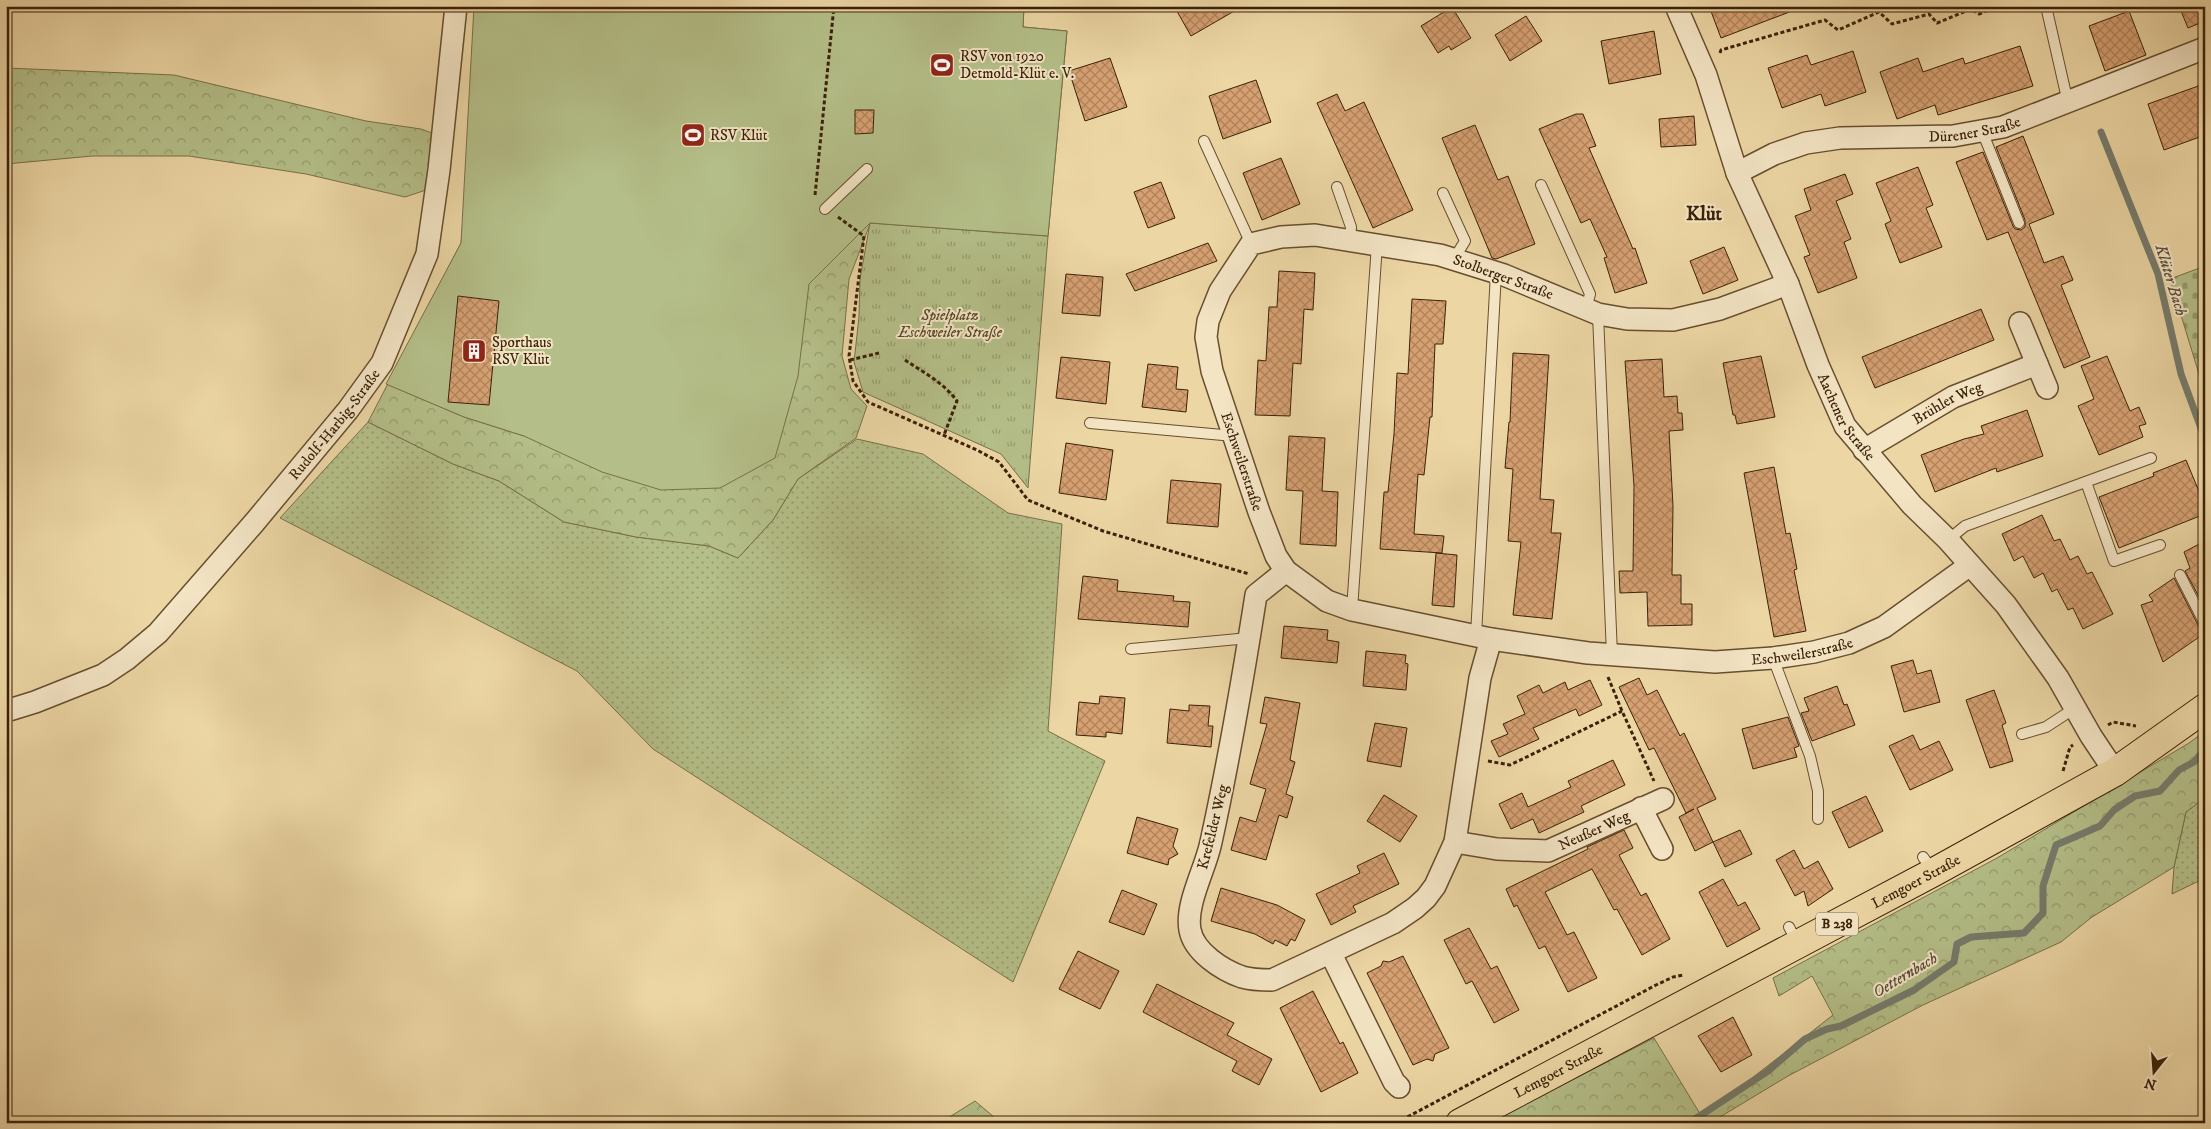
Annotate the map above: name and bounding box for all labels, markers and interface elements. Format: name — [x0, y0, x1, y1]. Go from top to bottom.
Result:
place label: RSV von 1920 Detmold-Klüt e. V. — [960, 47, 1074, 83]
sports icon: RSV von 1920 Detmold-Klüt e. V. — [929, 52, 955, 78]
street label: Dürener Straße — [1929, 112, 2023, 146]
sports icon: RSV Klüt — [680, 122, 706, 148]
place label: RSV Klüt — [710, 126, 768, 145]
district label: Klüt — [1686, 202, 1723, 227]
water label: Klüter Bach — [2150, 241, 2191, 318]
street label: Stolberger Straße — [1450, 250, 1556, 304]
park label: Spielplatz Eschweiler Straße — [897, 306, 1003, 342]
place label: Sporthaus RSV Klüt — [492, 333, 552, 369]
building icon: Sporthaus RSV Klüt — [461, 338, 487, 364]
street label: Rudolf-Harbig-Straße — [284, 365, 384, 484]
street label: Aachener Straße — [1813, 370, 1880, 464]
street label: Brühler Weg — [1909, 377, 1985, 429]
street label: Eschweilerstraße — [1217, 410, 1267, 513]
street label: Eschweilerstraße — [1751, 633, 1856, 669]
street label: Krefelder Weg — [1193, 782, 1233, 871]
street label: Neußer Weg — [1555, 806, 1633, 855]
street label: Lemgoer Straße — [1868, 850, 1964, 913]
road number: B 238 — [1816, 912, 1858, 936]
water label: Oetternbach — [1869, 948, 1941, 1002]
street label: Lemgoer Straße — [1510, 1040, 1606, 1102]
north arrow — [2128, 1046, 2178, 1096]
text: N — [2142, 1073, 2159, 1094]

